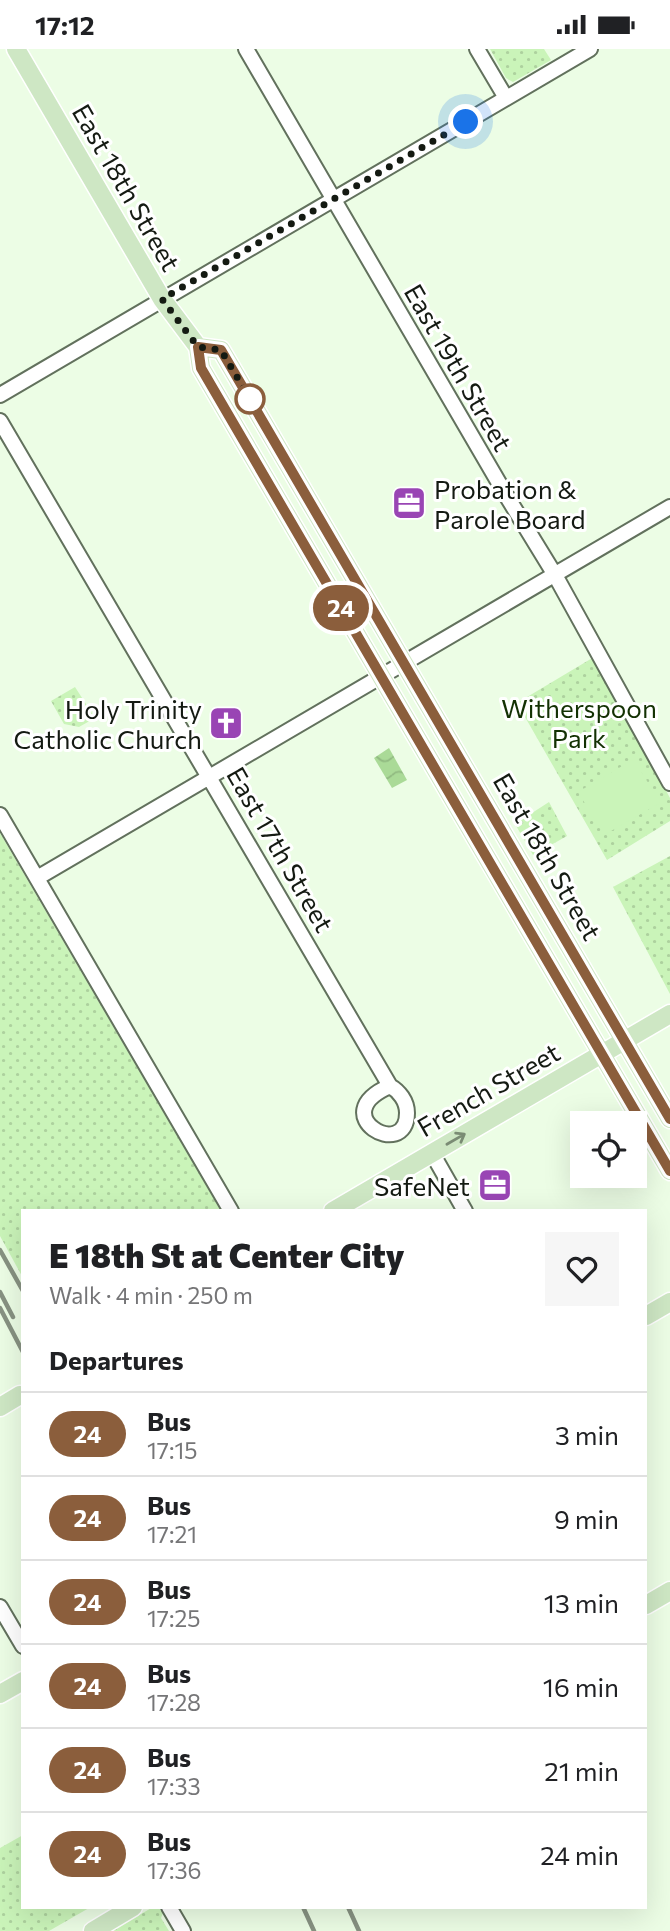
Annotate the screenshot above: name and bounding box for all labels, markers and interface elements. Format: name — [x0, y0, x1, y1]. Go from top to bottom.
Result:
text: 17:12 — [35, 9, 95, 40]
street label: East 18th Street — [67, 98, 187, 276]
your location — [448, 104, 483, 139]
street label: East 19th Street — [399, 278, 519, 456]
unlabelled marker — [235, 384, 265, 414]
place label: Probation & Parole Board — [434, 473, 586, 534]
office icon: Probation & Parole Board — [390, 484, 428, 522]
line badge: 24 — [310, 585, 372, 631]
text: 24 — [327, 593, 355, 622]
park label: Witherspoon Park — [501, 692, 657, 753]
place label: Holy Trinity Catholic Church — [13, 693, 202, 754]
church icon: Holy Trinity Catholic Church — [207, 704, 245, 742]
street label: East 17th Street — [221, 761, 341, 937]
street label: East 18th Street — [488, 767, 608, 945]
street label: French Street — [411, 1036, 565, 1142]
map controls — [570, 1111, 647, 1188]
button: locate — [570, 1111, 647, 1188]
one-way arrow — [445, 1132, 465, 1146]
office icon: SafeNet — [476, 1166, 514, 1204]
place label: SafeNet — [374, 1170, 470, 1201]
button: heart — [545, 1232, 619, 1306]
text: E 18th St at Center City — [49, 1234, 404, 1275]
text: Walk · 4 min · 250 m — [49, 1281, 253, 1309]
text: Departures — [49, 1344, 184, 1375]
text: Bus — [147, 1405, 191, 1436]
text: 24 — [73, 1419, 102, 1448]
text: 3 min — [555, 1419, 619, 1450]
text: 17:15 — [147, 1436, 197, 1464]
text: Bus — [147, 1489, 191, 1520]
text: 24 — [73, 1503, 102, 1532]
text: 9 min — [554, 1503, 619, 1534]
text: 17:21 — [147, 1520, 197, 1548]
text: Bus — [147, 1573, 191, 1604]
text: 24 — [73, 1587, 102, 1616]
text: 13 min — [544, 1587, 619, 1618]
text: 17:25 — [147, 1604, 200, 1632]
text: Bus — [147, 1657, 191, 1688]
text: 24 — [73, 1671, 102, 1700]
text: 16 min — [543, 1671, 619, 1702]
text: 17:28 — [147, 1688, 201, 1716]
text: Bus — [147, 1741, 191, 1772]
text: 24 — [73, 1755, 102, 1784]
text: 21 min — [544, 1755, 619, 1786]
text: 17:33 — [147, 1772, 201, 1800]
text: Bus — [147, 1825, 191, 1856]
text: 24 — [73, 1839, 102, 1868]
text: 24 min — [540, 1839, 619, 1870]
text: 17:36 — [147, 1856, 202, 1884]

